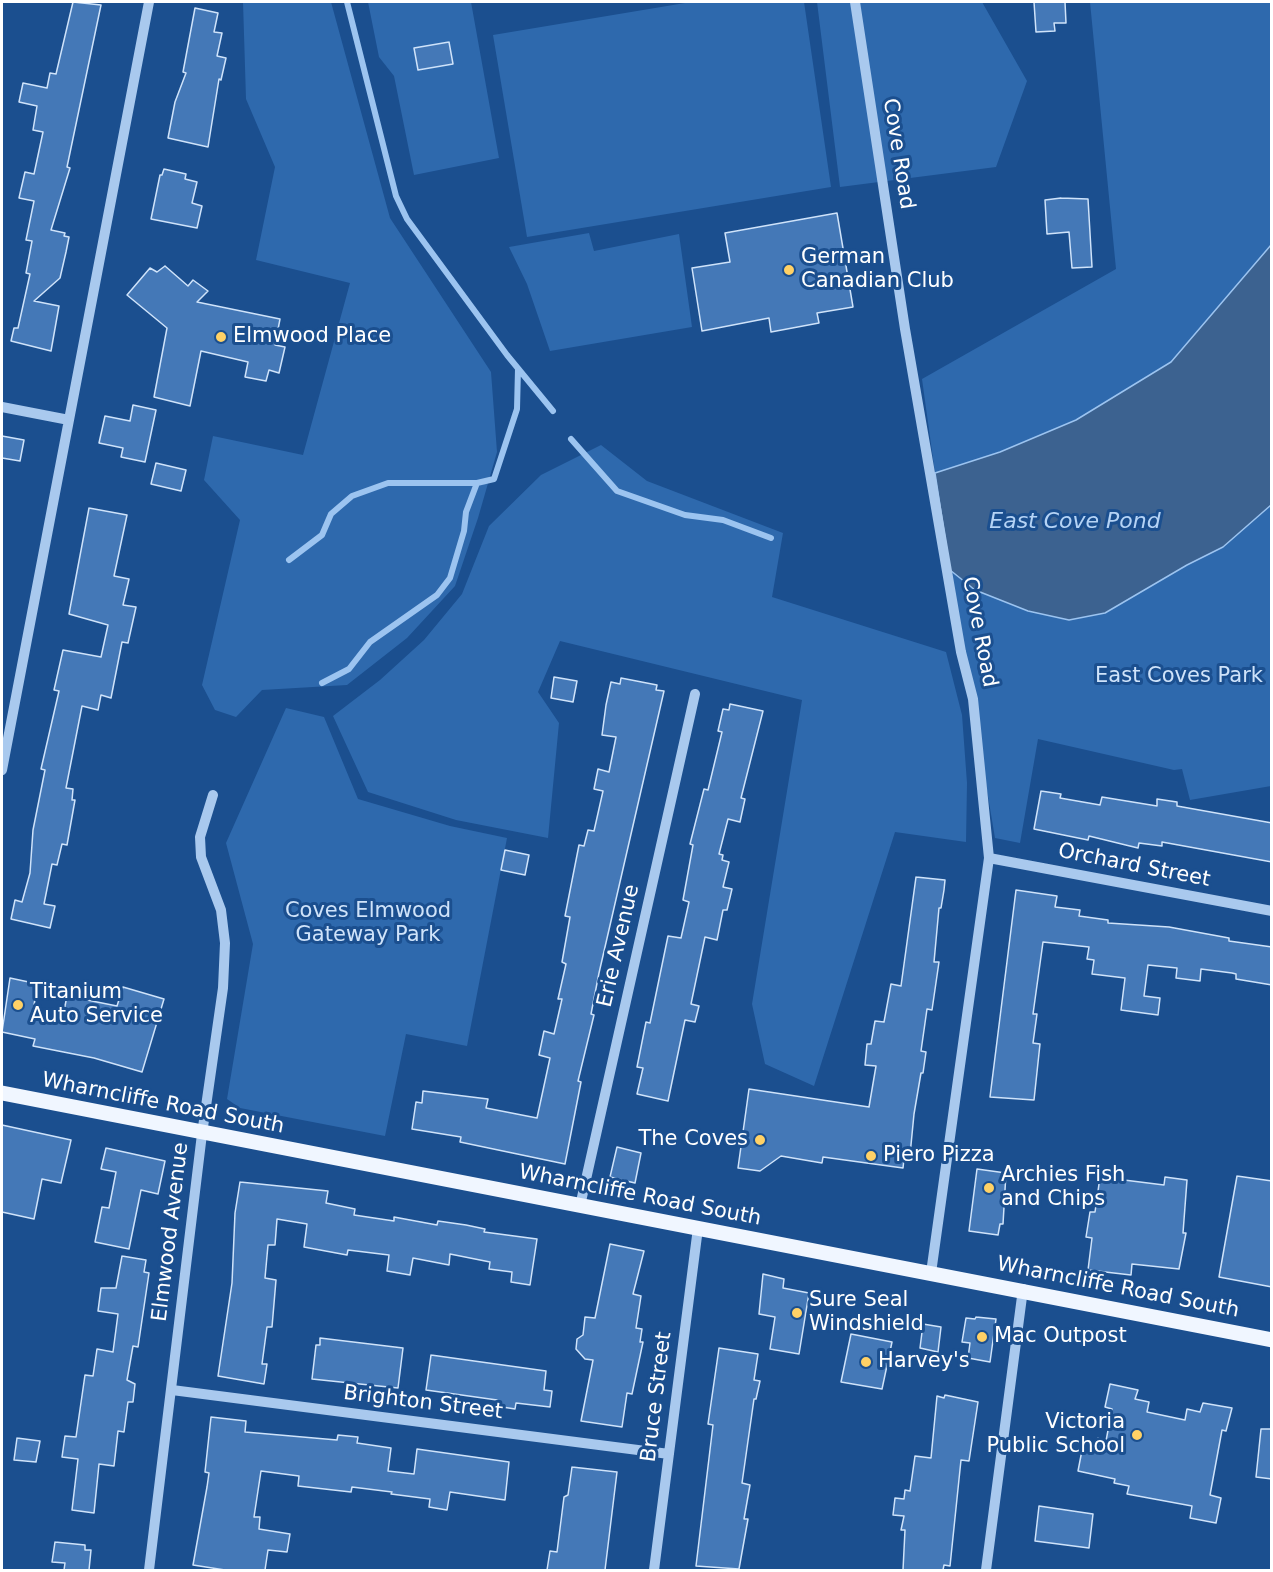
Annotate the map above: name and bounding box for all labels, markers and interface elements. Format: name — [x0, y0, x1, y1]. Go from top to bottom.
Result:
street label: Cove Road — [877, 97, 919, 211]
place label: German Canadian Club — [801, 245, 954, 295]
marker: German Canadian Club — [782, 263, 796, 277]
place label: Elmwood Place — [233, 324, 391, 350]
marker: Elmwood Place — [214, 330, 228, 344]
water label: East Cove Pond — [989, 509, 1161, 535]
street label: Cove Road — [956, 575, 1002, 689]
park label: East Coves Park — [1095, 664, 1263, 690]
street label: Orchard Street — [1056, 839, 1212, 893]
street label: Erie Avenue — [593, 882, 645, 1010]
park label: Coves Elmwood Gateway Park — [285, 899, 451, 949]
place label: Titanium Auto Service — [30, 980, 163, 1030]
marker: Titanium Auto Service — [11, 998, 25, 1012]
street label: Wharncliffe Road South — [40, 1068, 286, 1140]
place label: The Coves — [638, 1127, 748, 1153]
marker: The Coves — [753, 1133, 767, 1147]
street label: Elmwood Avenue — [147, 1141, 195, 1323]
place label: Piero Pizza — [883, 1143, 995, 1169]
marker: Piero Pizza — [864, 1149, 878, 1163]
street label: Wharncliffe Road South — [517, 1160, 763, 1232]
place label: Archies Fish and Chips — [1001, 1163, 1125, 1213]
marker: Archies Fish and Chips — [982, 1181, 996, 1195]
street label: Wharncliffe Road South — [995, 1252, 1241, 1324]
place label: Sure Seal Windshield — [809, 1288, 924, 1338]
marker: Sure Seal Windshield — [790, 1306, 804, 1320]
place label: Mac Outpost — [994, 1324, 1127, 1350]
street label: Bruce Street — [636, 1330, 678, 1464]
marker: Mac Outpost — [975, 1330, 989, 1344]
place label: Harvey's — [878, 1349, 970, 1375]
marker: Harvey's — [859, 1355, 873, 1369]
street label: Brighton Street — [342, 1381, 504, 1425]
place label: Victoria Public School — [986, 1410, 1125, 1460]
marker: Victoria Public School — [1130, 1428, 1144, 1442]

